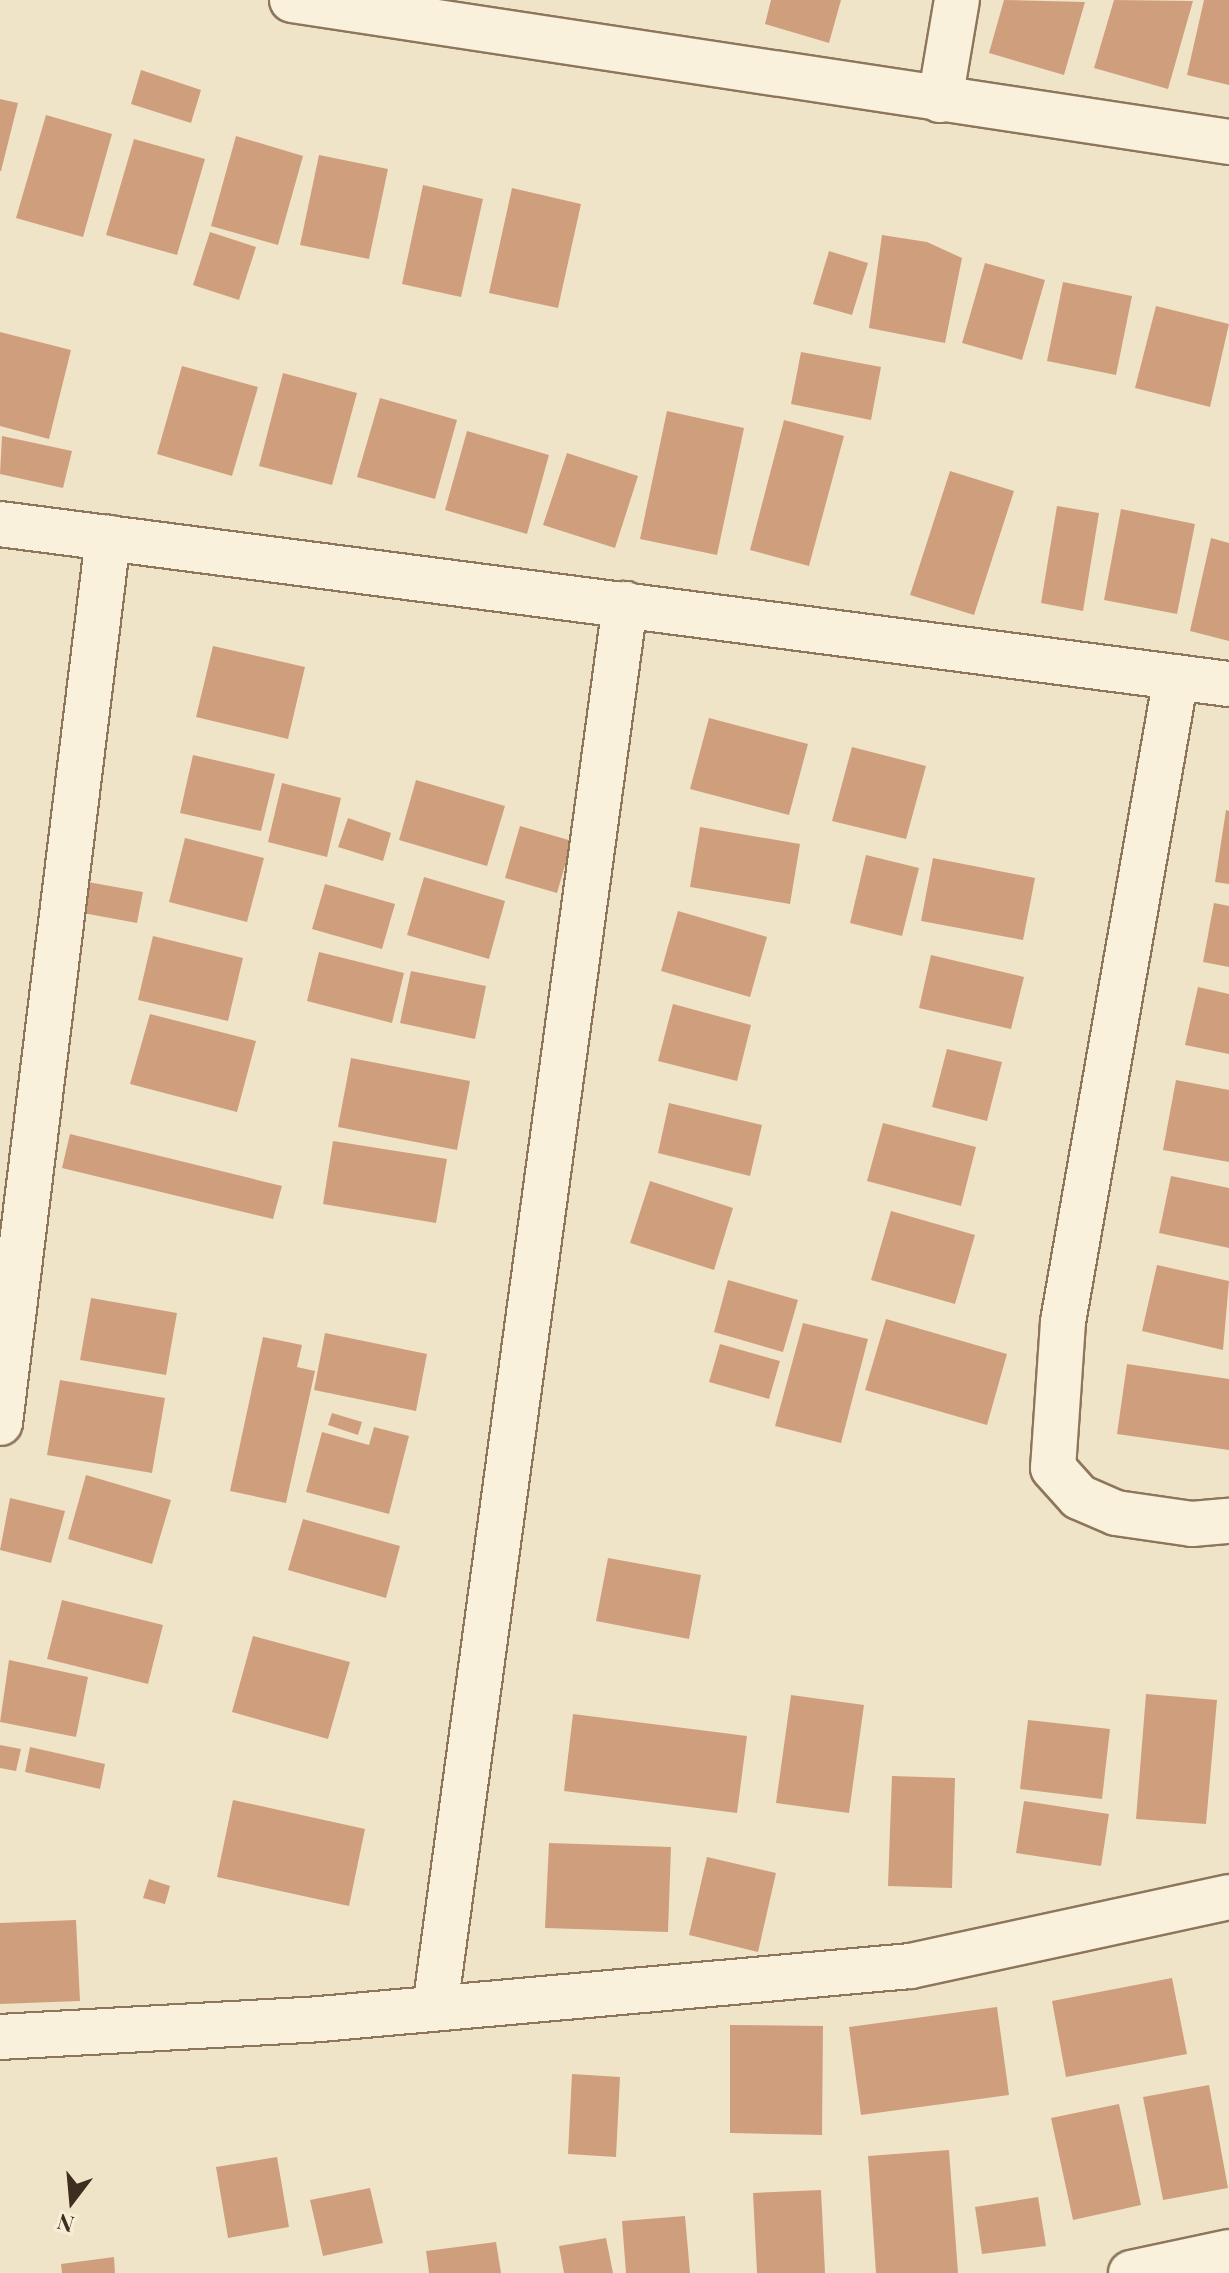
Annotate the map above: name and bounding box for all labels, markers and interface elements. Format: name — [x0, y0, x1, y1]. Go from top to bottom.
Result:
north arrow — [32, 2161, 112, 2241]
text: N — [54, 2207, 77, 2241]

